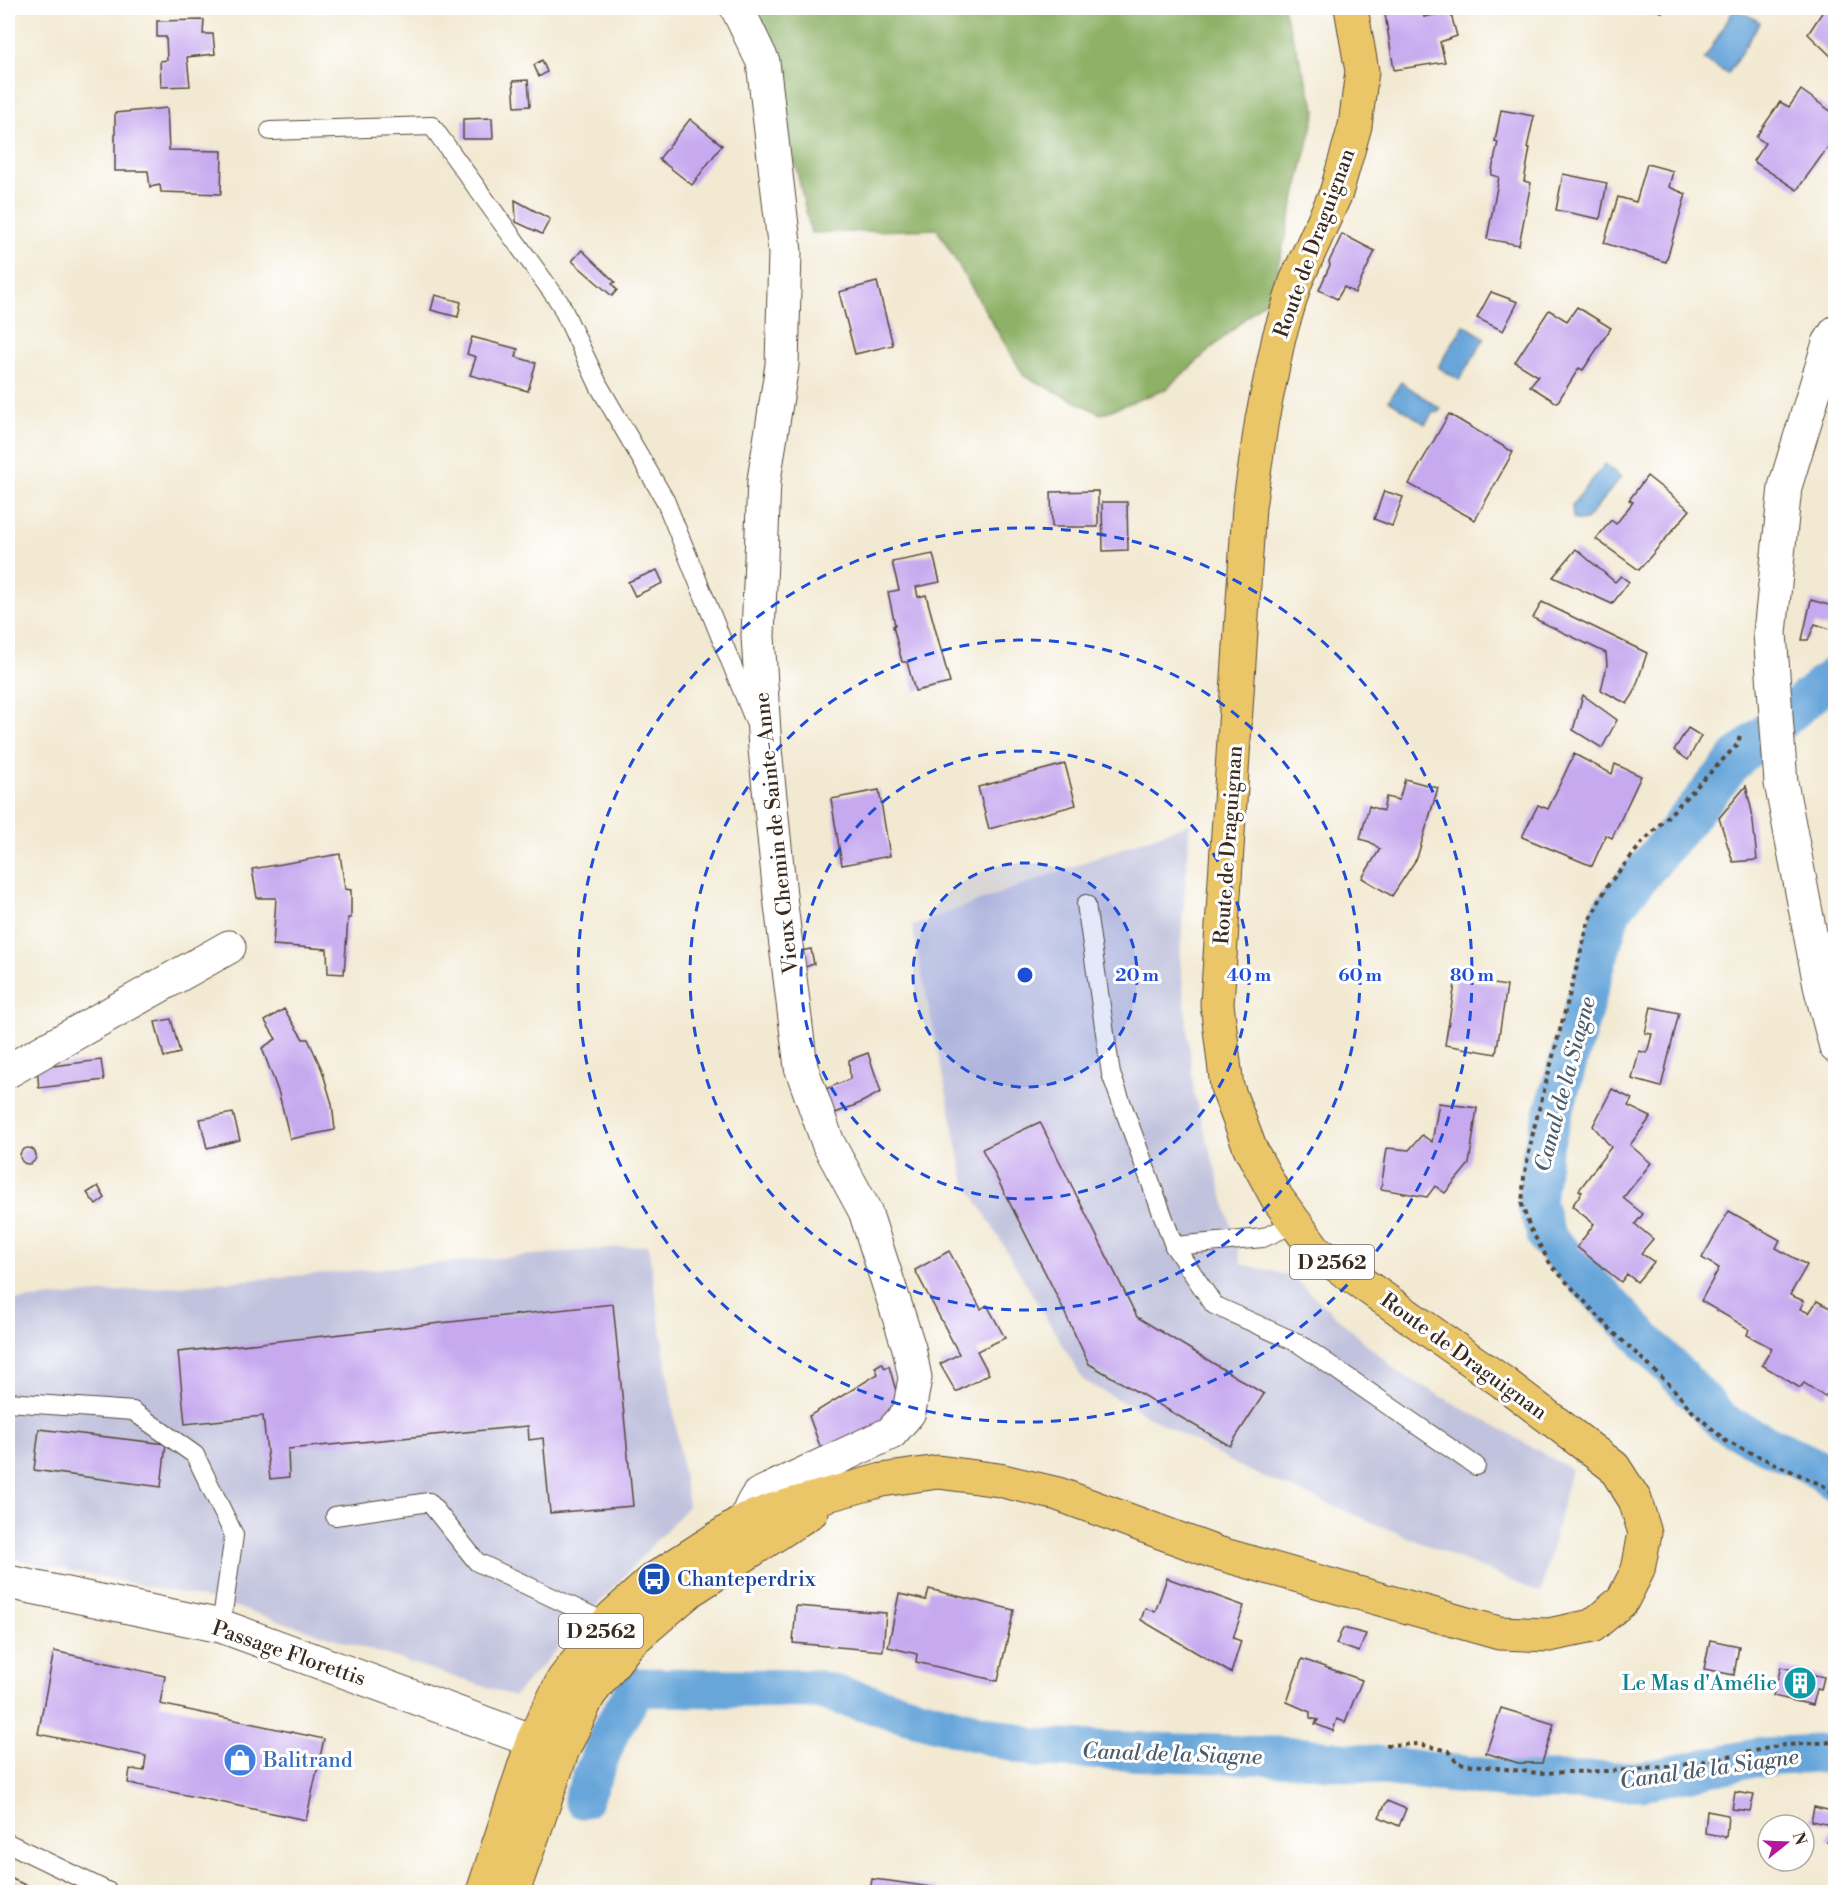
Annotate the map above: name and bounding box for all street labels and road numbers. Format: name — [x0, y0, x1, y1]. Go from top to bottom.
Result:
street label: Route de Draguignan — [1269, 145, 1361, 341]
street label: Vieux Chemin de Sainte-Anne — [749, 691, 805, 976]
street label: Route de Draguignan — [1209, 744, 1249, 945]
road number: D 2562 — [1290, 1245, 1374, 1279]
street label: Route de Draguignan — [1375, 1288, 1552, 1426]
road number: D 2562 — [559, 1614, 643, 1648]
street label: Passage Florettis — [208, 1615, 369, 1692]

